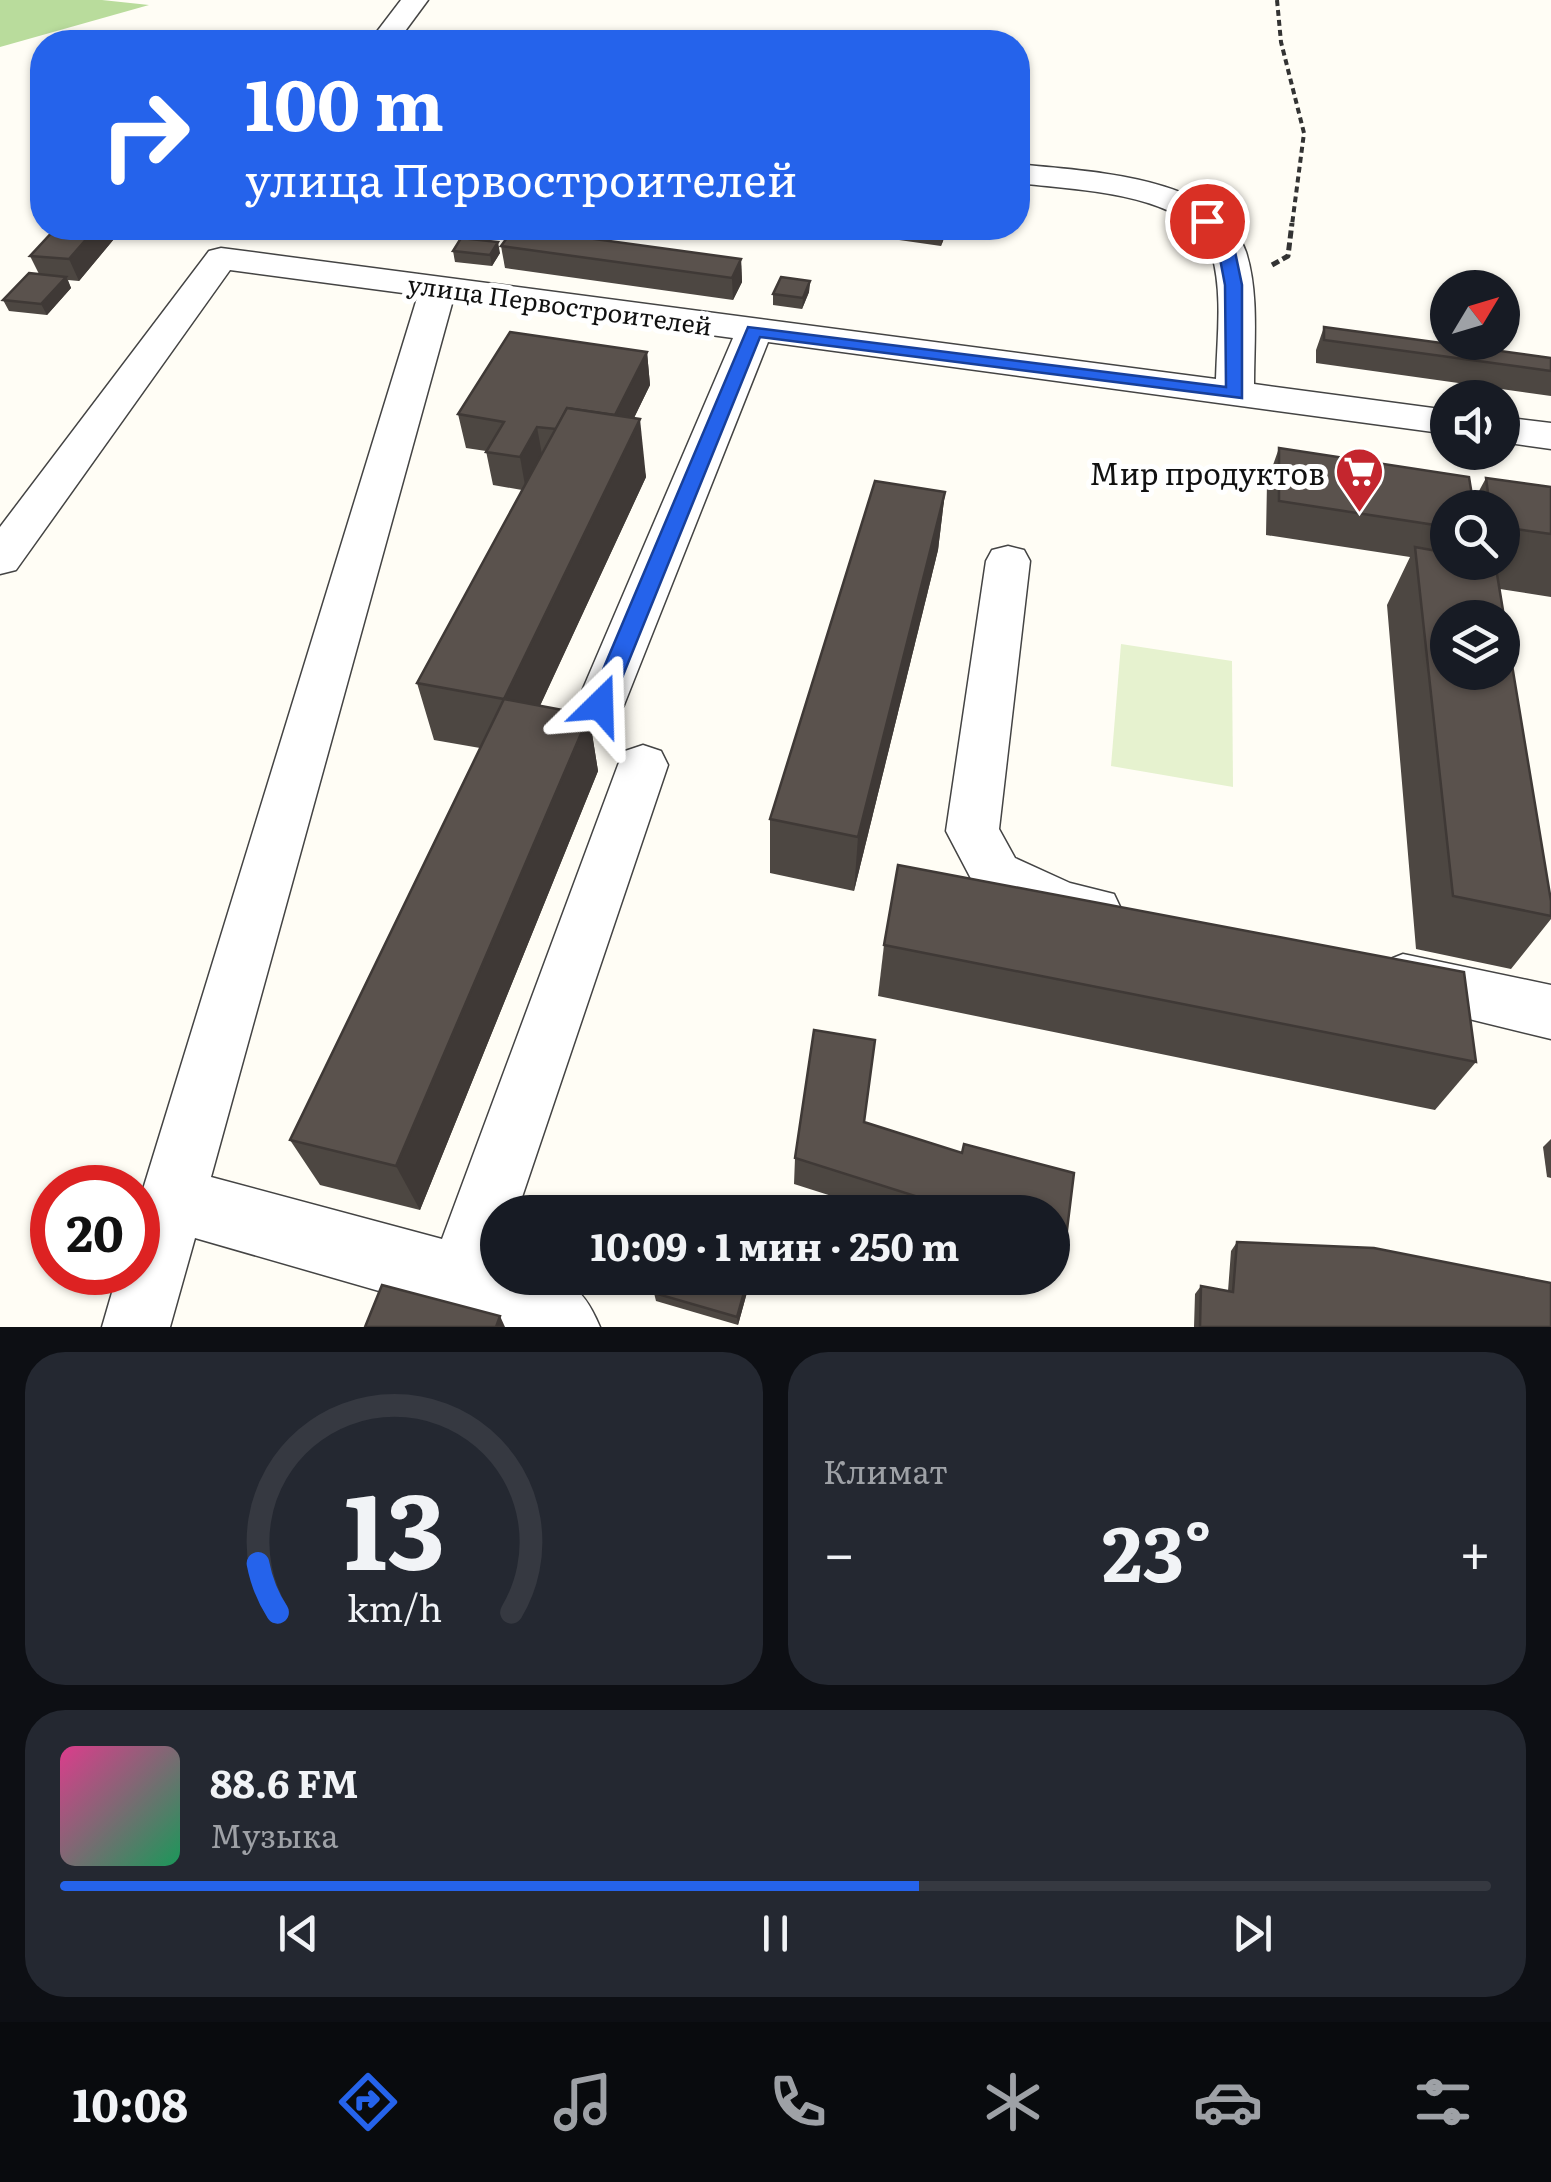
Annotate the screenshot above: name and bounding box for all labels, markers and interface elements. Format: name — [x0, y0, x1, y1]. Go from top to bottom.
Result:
text: 100 m — [245, 49, 444, 153]
icon: right — [80, 70, 210, 200]
text: улица Первостроителей — [245, 144, 797, 211]
pin — [1165, 179, 1250, 264]
icon: arrive — [1180, 194, 1235, 249]
street label: улица Первостроителей — [405, 264, 715, 344]
north arrow — [1430, 270, 1520, 360]
map controls — [1430, 270, 1520, 690]
button: sound — [1430, 380, 1520, 470]
supermarket icon: Мир продуктов — [1334, 446, 1386, 514]
place label: Мир продуктов — [1089, 450, 1325, 494]
button: search — [1430, 490, 1520, 580]
button: layers — [1430, 600, 1520, 690]
position arrow — [548, 653, 652, 757]
speed limit sign: 20 — [30, 1165, 160, 1295]
text: 10:09 · 1 мин · 250 m — [591, 1216, 959, 1273]
text: Климат — [823, 1446, 948, 1494]
text: 13 — [343, 1448, 445, 1602]
text: 23° — [1102, 1494, 1212, 1605]
text: − — [823, 1509, 855, 1591]
text: + — [1459, 1509, 1491, 1591]
text: km/h — [346, 1580, 442, 1633]
text: 88.6 FM — [210, 1753, 359, 1810]
text: Музыка — [210, 1810, 339, 1858]
icon: previous — [271, 1906, 326, 1961]
icon: pause — [748, 1906, 803, 1961]
icon: next — [1225, 1906, 1280, 1961]
icon: directions — [333, 2067, 403, 2137]
icon: music — [548, 2067, 618, 2137]
icon: phone — [763, 2067, 833, 2137]
icon: climate — [978, 2067, 1048, 2137]
icon: car — [1193, 2067, 1263, 2137]
icon: filters — [1408, 2067, 1478, 2137]
text: 10:08 — [73, 2069, 188, 2136]

